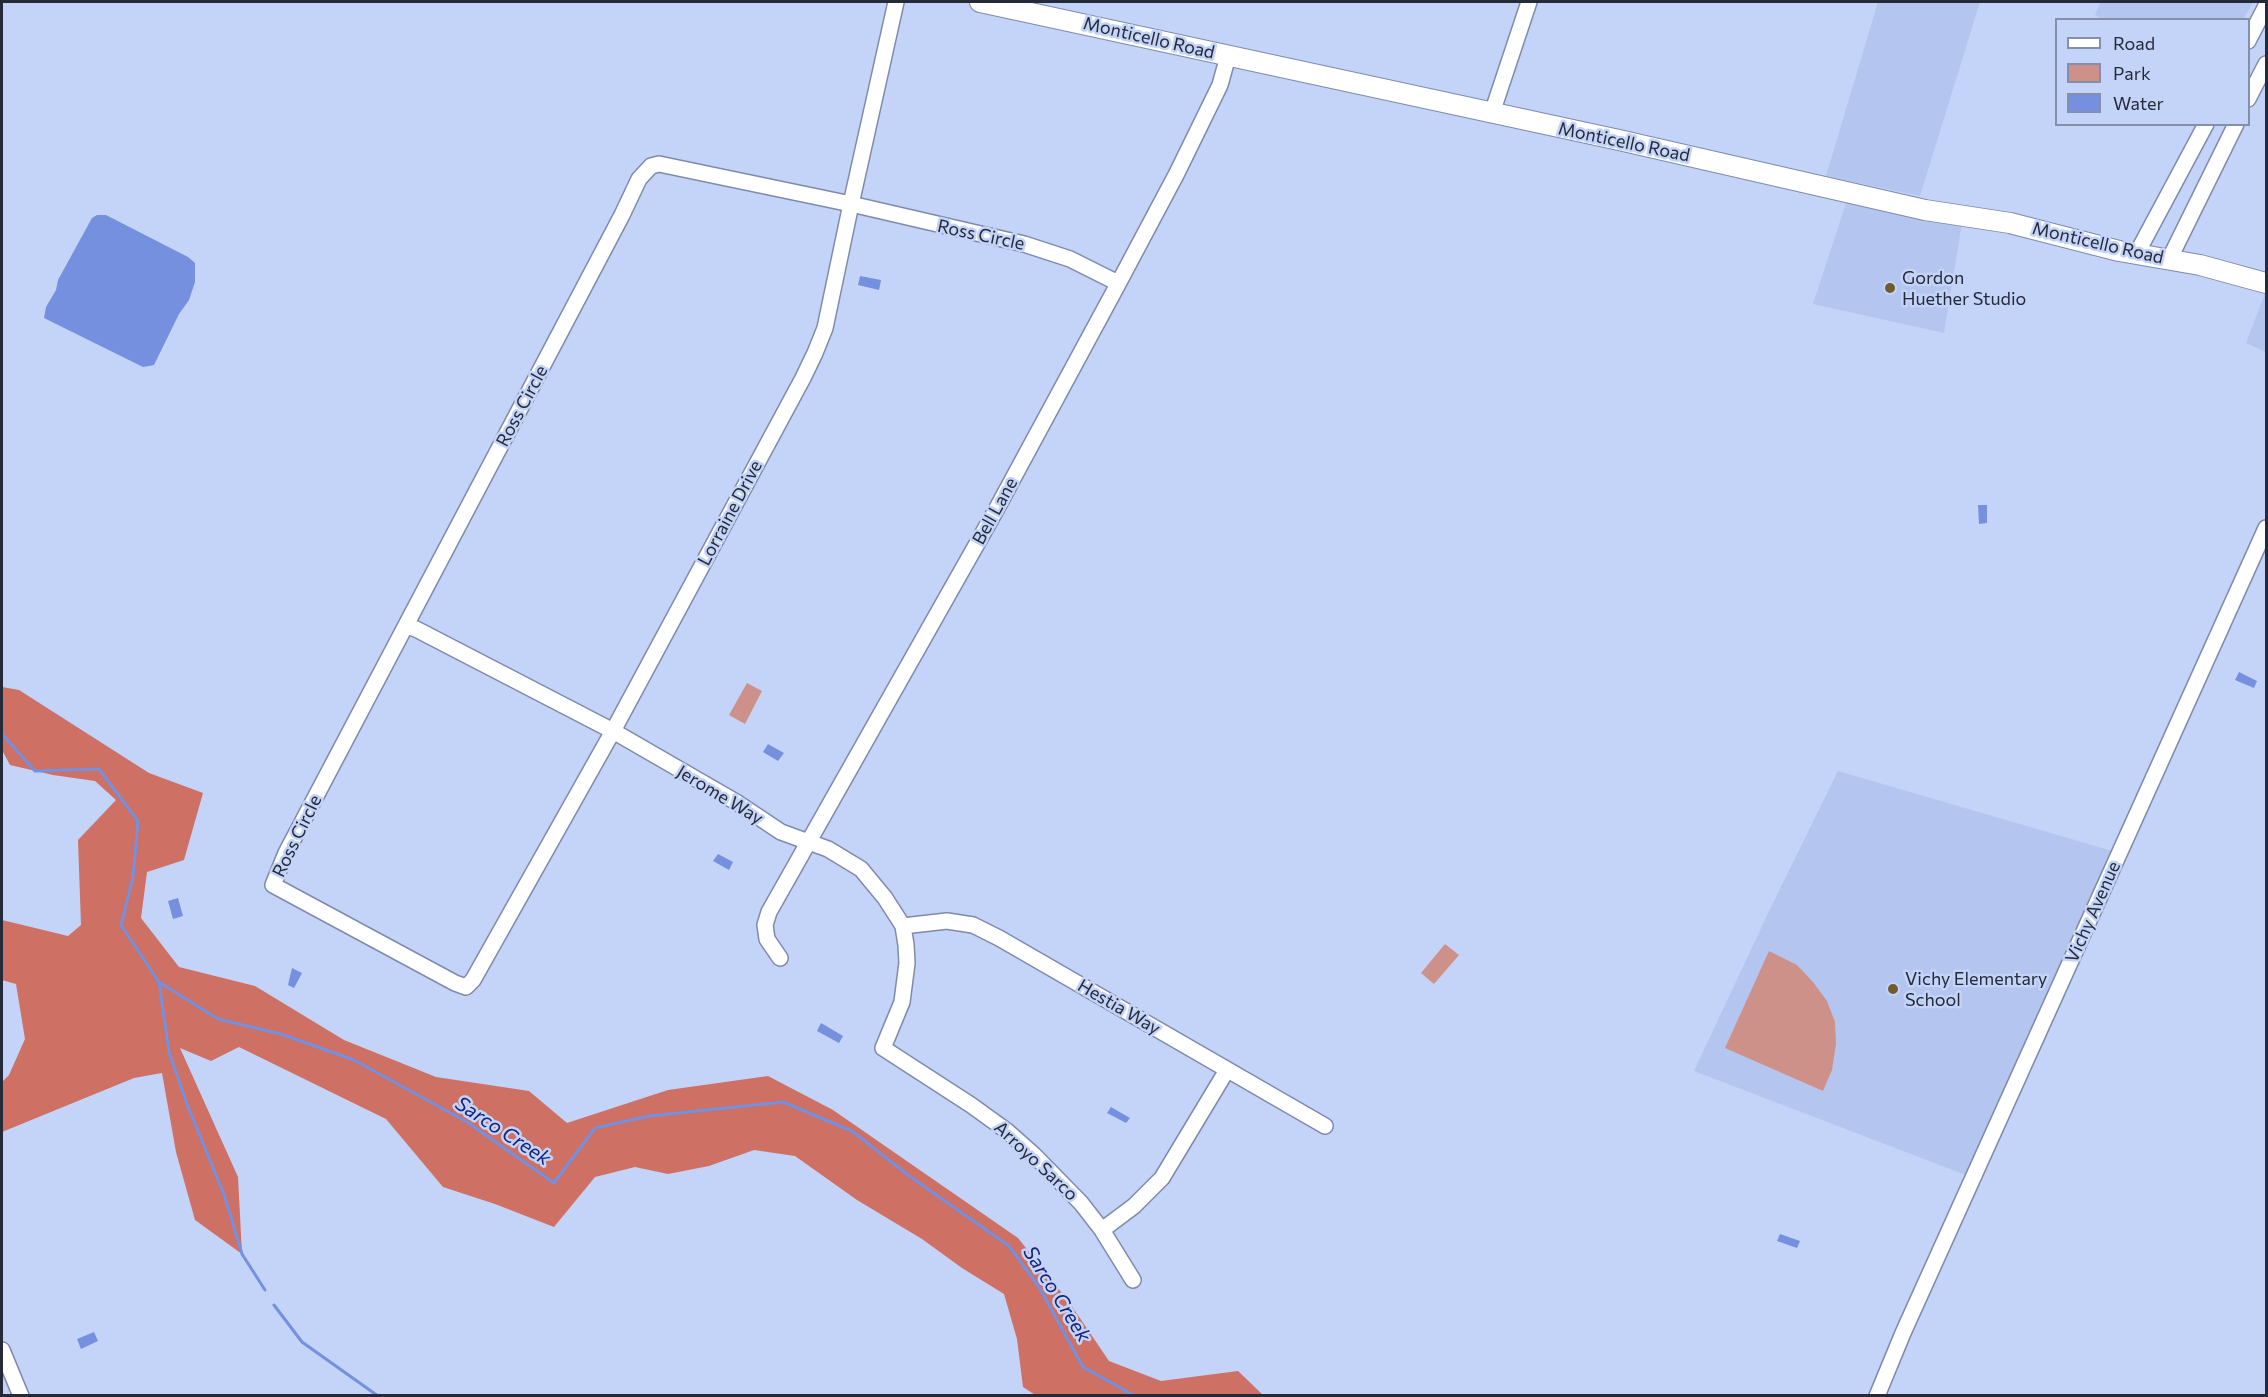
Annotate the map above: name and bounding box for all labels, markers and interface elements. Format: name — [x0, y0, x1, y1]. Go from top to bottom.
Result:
street label: Monticello Road — [1081, 12, 1217, 64]
legend — [2055, 18, 2250, 126]
text: Road — [2113, 32, 2155, 54]
text: Park — [2113, 62, 2151, 84]
text: Water — [2113, 92, 2164, 114]
street label: Monticello Road — [1556, 118, 1692, 166]
street label: Ross Circle — [935, 215, 1027, 255]
street label: Monticello Road — [2030, 217, 2166, 269]
place label: Gordon Huether Studio — [1902, 267, 2026, 310]
marker: Gordon Huether Studio — [1883, 281, 1897, 295]
street label: Ross Circle — [492, 362, 552, 450]
street label: Lorraine Drive — [693, 457, 767, 569]
street label: Bell Lane — [968, 474, 1022, 548]
street label: Jerome Way — [673, 761, 767, 829]
street label: Ross Circle — [268, 791, 326, 881]
street label: Vichy Avenue — [2061, 858, 2125, 966]
place label: Vichy Elementary School — [1905, 968, 2047, 1010]
street label: Hestia Way — [1074, 975, 1164, 1039]
marker: Vichy Elementary School — [1886, 982, 1900, 996]
water label: Sarco Creek — [451, 1091, 555, 1171]
street label: Arroyo Sarco — [990, 1117, 1082, 1205]
water label: Sarco Creek — [1018, 1242, 1096, 1346]

